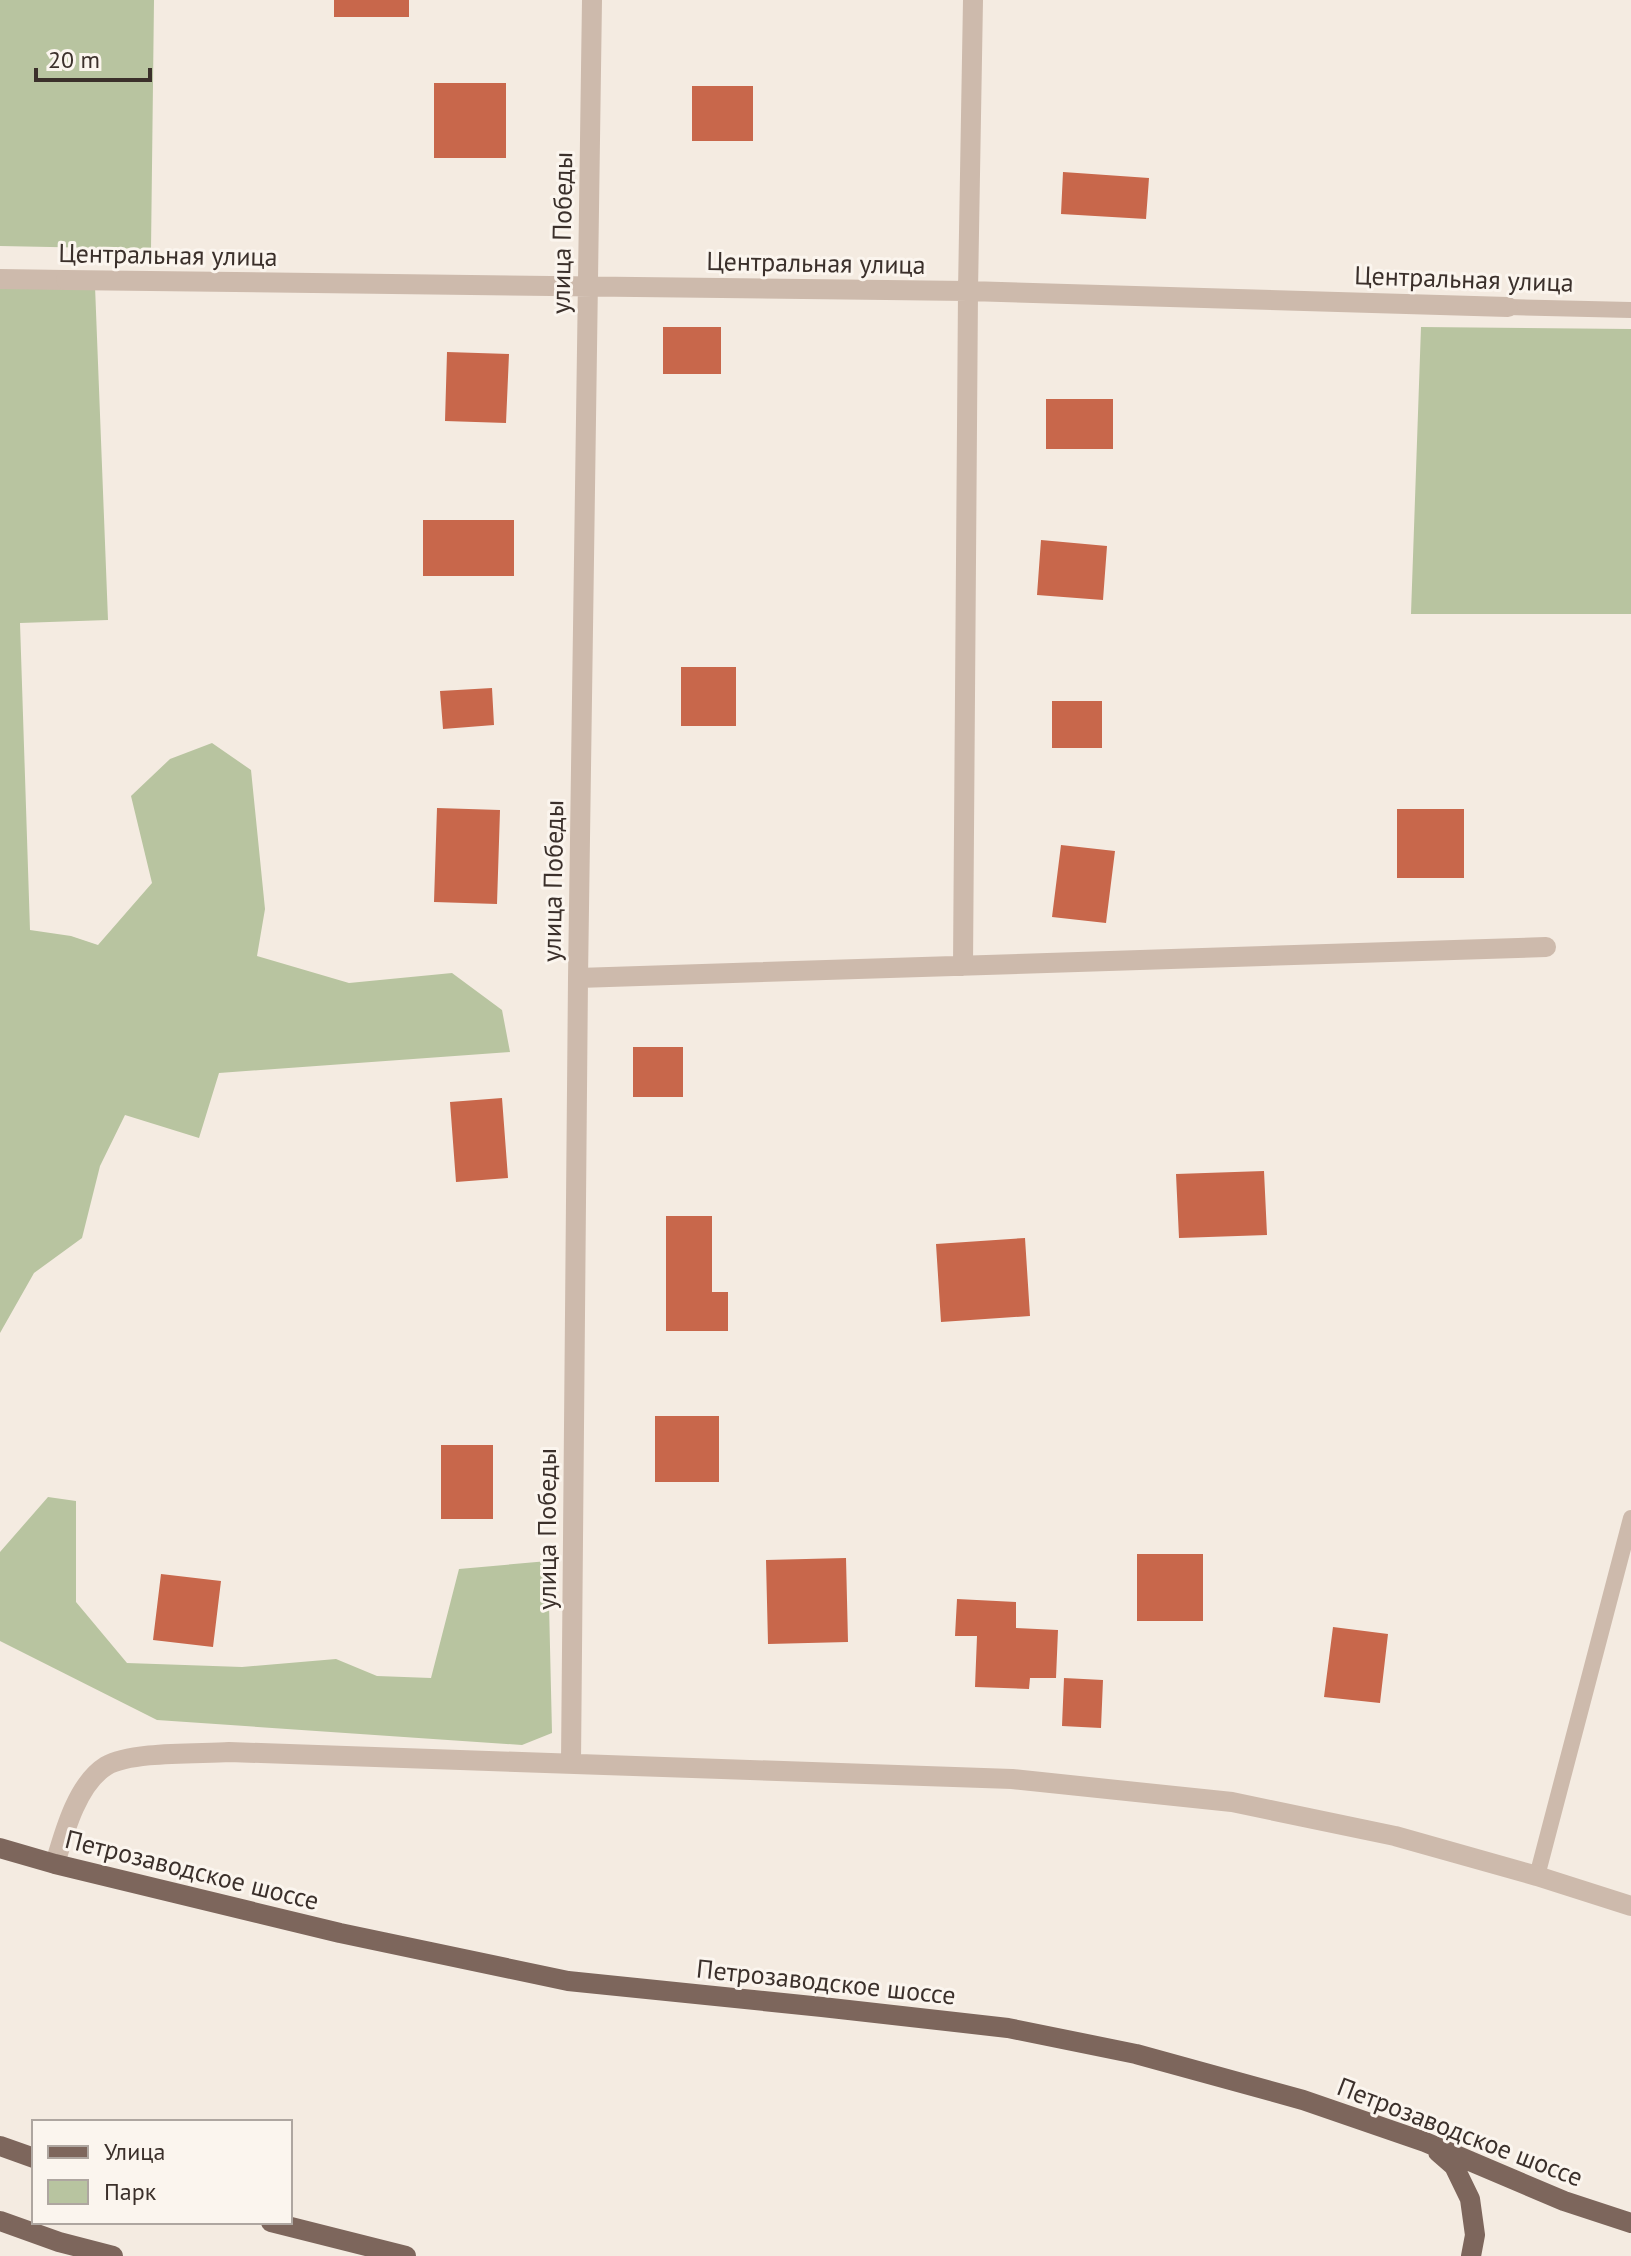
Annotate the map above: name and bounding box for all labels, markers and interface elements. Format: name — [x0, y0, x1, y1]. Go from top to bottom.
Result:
scale bar — [36, 32, 150, 82]
text: 20 m — [48, 44, 100, 75]
street label: улица Победы — [544, 152, 579, 314]
street label: Центральная улица — [58, 236, 278, 273]
street label: Центральная улица — [706, 244, 926, 281]
street label: Центральная улица — [1354, 258, 1574, 299]
street label: улица Победы — [535, 800, 570, 962]
street label: улица Победы — [530, 1448, 563, 1610]
street label: Петрозаводское шоссе — [62, 1822, 322, 1917]
street label: Петрозаводское шоссе — [695, 1951, 957, 2012]
street label: Петрозаводское шоссе — [1333, 2069, 1588, 2194]
legend — [32, 2120, 292, 2224]
text: Улица — [104, 2136, 165, 2167]
text: Парк — [104, 2176, 157, 2207]

